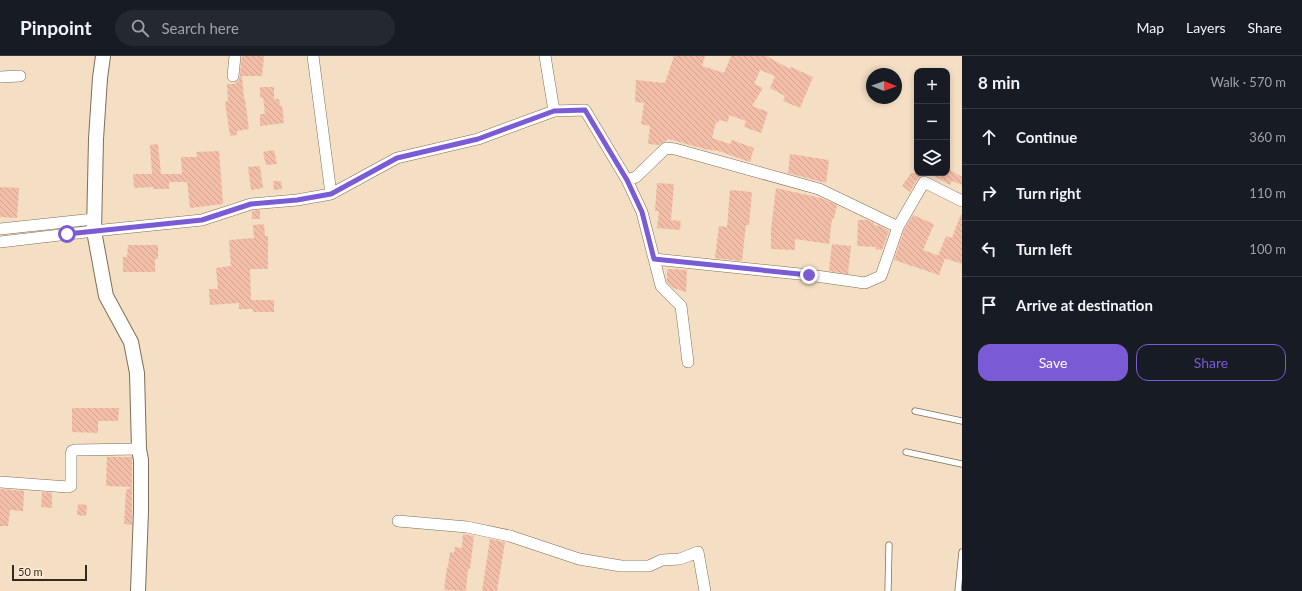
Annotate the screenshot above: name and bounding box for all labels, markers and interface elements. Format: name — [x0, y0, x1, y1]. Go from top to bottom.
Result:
search box — [115, 10, 395, 46]
text: Pinpoint — [20, 16, 91, 39]
icon: search — [129, 17, 151, 39]
text: Search here — [161, 19, 239, 37]
text: Map — [1136, 19, 1164, 36]
text: Layers — [1186, 19, 1226, 36]
text: Share — [1248, 19, 1282, 36]
north arrow — [866, 68, 902, 104]
map controls — [914, 68, 950, 176]
button: + — [914, 68, 950, 104]
text: 8 min — [978, 72, 1020, 93]
text: Walk · 570 m — [1210, 74, 1286, 90]
button: − — [914, 104, 950, 140]
icon: ahead — [978, 126, 1000, 148]
text: Continue — [1016, 128, 1077, 146]
text: 360 m — [1249, 129, 1286, 145]
button: layers — [914, 140, 950, 176]
icon: right — [978, 182, 1000, 204]
text: Turn right — [1016, 184, 1081, 202]
text: 110 m — [1249, 185, 1286, 201]
route start — [58, 225, 76, 243]
icon: left — [978, 238, 1000, 260]
text: Turn left — [1016, 240, 1072, 258]
text: 100 m — [1249, 241, 1286, 257]
route end — [800, 266, 818, 284]
icon: arrive — [978, 294, 1000, 316]
text: Arrive at destination — [1016, 296, 1153, 314]
button: Save — [978, 344, 1128, 381]
button: Share — [1136, 344, 1286, 381]
scale bar — [12, 563, 87, 582]
text: 50 m — [18, 565, 43, 578]

